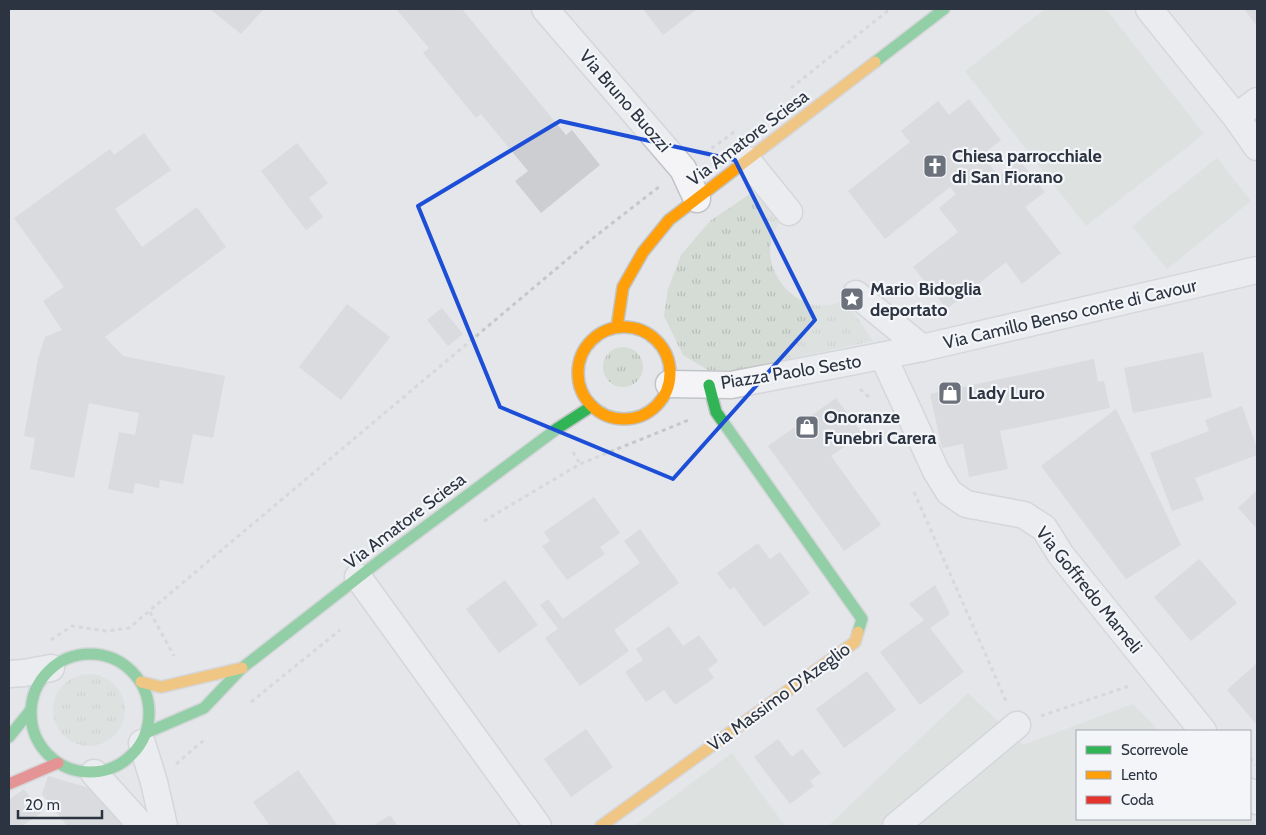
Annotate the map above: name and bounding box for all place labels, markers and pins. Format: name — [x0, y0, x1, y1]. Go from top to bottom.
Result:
place label: Chiesa parrocchiale di San Fiorano — [952, 145, 1102, 188]
church icon: Chiesa parrocchiale di San Fiorano — [922, 153, 948, 179]
place label: Mario Bidoglia deportato — [870, 278, 982, 321]
place icon: Mario Bidoglia deportato — [839, 286, 865, 312]
shop icon: Lady Luro — [937, 380, 963, 406]
place label: Lady Luro — [968, 382, 1045, 404]
place label: Onoranze Funebri Carera — [824, 406, 936, 449]
shop icon: Onoranze Funebri Carera — [794, 414, 820, 440]

